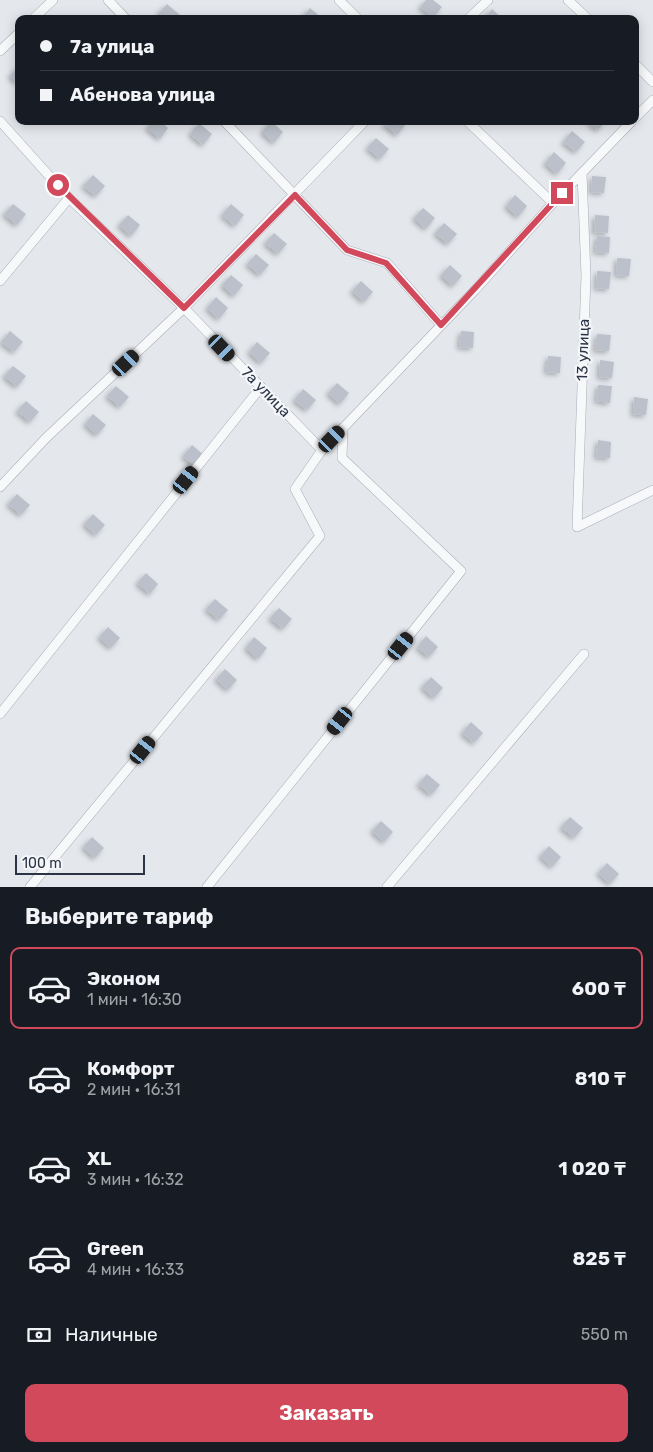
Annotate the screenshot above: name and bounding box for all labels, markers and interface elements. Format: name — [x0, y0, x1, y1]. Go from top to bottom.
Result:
text: 7а улица — [70, 35, 154, 58]
text: Абенова улица — [70, 83, 215, 106]
route start — [47, 174, 69, 196]
route end — [551, 182, 573, 204]
street label: 13 улица — [573, 319, 593, 381]
car — [206, 332, 237, 364]
car — [109, 347, 142, 379]
street label: 7а улица — [238, 363, 294, 421]
car — [316, 423, 347, 455]
car — [170, 464, 201, 496]
car — [385, 630, 416, 662]
car — [324, 705, 355, 737]
car — [127, 734, 158, 766]
scale bar — [15, 852, 145, 875]
text: 100 m — [22, 855, 62, 872]
text: Выберите тариф — [25, 903, 214, 930]
icon: car — [27, 966, 72, 1011]
text: Эконом — [87, 967, 160, 990]
text: 600 ₸ — [572, 977, 626, 1000]
text: 1 мин · 16:30 — [87, 990, 182, 1009]
icon: car — [27, 1056, 72, 1101]
text: Комфорт — [87, 1057, 174, 1080]
text: 810 ₸ — [575, 1067, 626, 1090]
text: 2 мин · 16:31 — [87, 1080, 181, 1099]
icon: car — [27, 1146, 72, 1191]
text: XL — [87, 1147, 111, 1170]
text: 1 020 ₸ — [558, 1157, 626, 1180]
text: 3 мин · 16:32 — [87, 1170, 184, 1189]
icon: car — [27, 1236, 72, 1281]
text: Green — [87, 1237, 144, 1260]
text: 825 ₸ — [572, 1247, 626, 1270]
text: 4 мин · 16:33 — [87, 1260, 184, 1279]
icon: cash — [25, 1321, 53, 1349]
text: Наличные — [65, 1323, 158, 1346]
text: 550 m — [581, 1325, 628, 1344]
button: Заказать — [25, 1384, 628, 1442]

